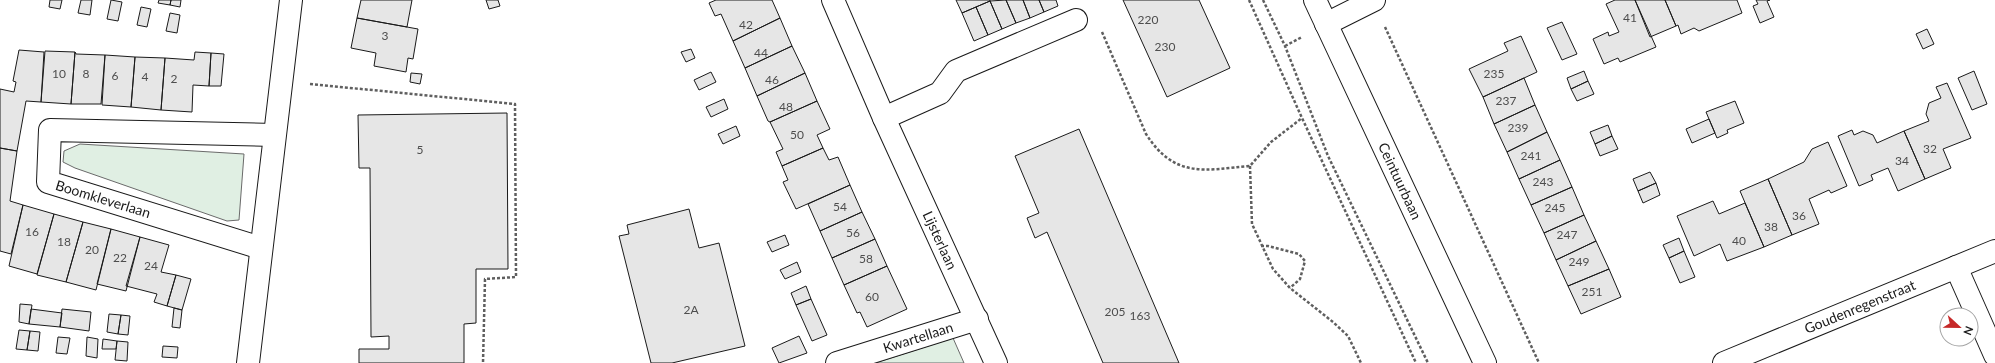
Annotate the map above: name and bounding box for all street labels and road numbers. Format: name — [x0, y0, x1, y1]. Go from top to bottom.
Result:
street label: Ceintuurbaan — [1375, 140, 1426, 222]
street label: Boomkleverlaan — [54, 176, 153, 221]
street label: Lijsterlaan — [920, 208, 961, 272]
street label: Goudenregenstraat — [1802, 276, 1918, 337]
street label: Kwartellaan — [881, 318, 955, 356]

